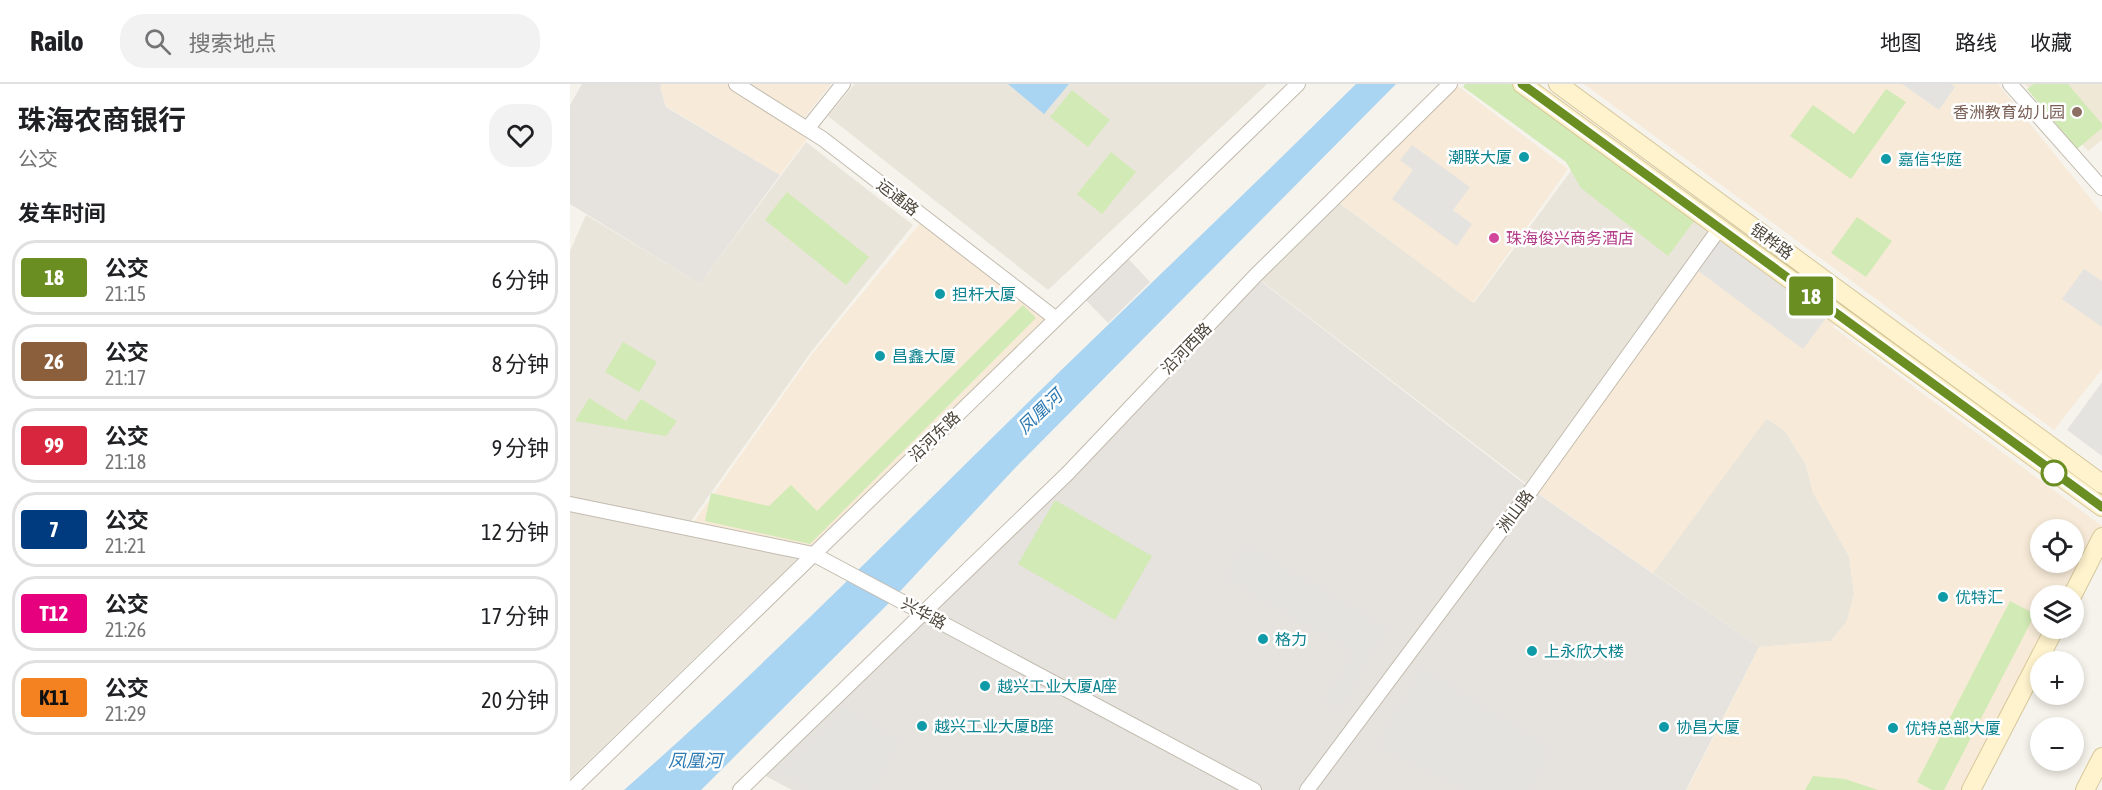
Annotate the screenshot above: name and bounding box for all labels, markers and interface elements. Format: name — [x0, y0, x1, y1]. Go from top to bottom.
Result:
search box — [120, 14, 540, 68]
text: Railo — [30, 25, 84, 57]
icon: search — [141, 25, 174, 58]
text: 搜索地点 — [189, 30, 277, 56]
text: 地图 — [1880, 30, 1922, 54]
text: 路线 — [1955, 30, 1997, 54]
text: 收藏 — [2030, 30, 2072, 54]
place label: 香洲教育幼儿园 — [1953, 103, 2065, 121]
text: 珠海农商银行 — [18, 104, 186, 136]
button: heart — [489, 104, 552, 167]
marker: 香洲教育幼儿园 — [2070, 105, 2084, 119]
text: 公交 — [18, 147, 58, 170]
place label: 潮联大厦 — [1448, 148, 1512, 166]
marker: 潮联大厦 — [1517, 150, 1531, 164]
place label: 嘉信华庭 — [1898, 150, 1962, 168]
marker: 嘉信华庭 — [1879, 152, 1893, 166]
street label: 运通路 — [874, 175, 922, 219]
text: 发车时间 — [18, 200, 106, 226]
street label: 银桦路 — [1747, 220, 1797, 262]
place label: 珠海俊兴商务酒店 — [1506, 229, 1634, 247]
marker: 珠海俊兴商务酒店 — [1487, 231, 1501, 245]
text: 公交 — [105, 255, 149, 281]
text: 18 — [44, 265, 64, 289]
text: 6 分钟 — [492, 267, 549, 293]
line badge: 18 — [1784, 276, 1838, 316]
text: 21:15 — [105, 282, 146, 305]
text: 18 — [1801, 284, 1821, 308]
place label: 担杆大厦 — [952, 285, 1016, 303]
marker: 担杆大厦 — [933, 287, 947, 301]
street label: 沿河西路 — [1157, 319, 1215, 377]
text: 公交 — [105, 339, 149, 365]
place label: 昌鑫大厦 — [892, 347, 956, 365]
text: 26 — [44, 349, 64, 373]
marker: 昌鑫大厦 — [873, 349, 887, 363]
text: 8 分钟 — [492, 351, 549, 377]
text: 21:17 — [105, 366, 146, 389]
water label: 凤凰河 — [1013, 383, 1069, 438]
street label: 沿河东路 — [905, 407, 963, 465]
text: 公交 — [105, 423, 149, 449]
text: 99 — [44, 433, 64, 457]
text: 9 分钟 — [492, 435, 549, 461]
text: 21:18 — [105, 450, 146, 473]
unlabelled marker — [2041, 460, 2067, 486]
street label: 洲山路 — [1493, 486, 1537, 536]
text: 公交 — [105, 507, 149, 533]
text: 7 — [49, 517, 59, 541]
text: 12 分钟 — [481, 519, 549, 545]
map controls — [2030, 519, 2084, 771]
button: locate — [2030, 519, 2084, 573]
text: 21:21 — [105, 534, 146, 557]
button: layers — [2030, 585, 2084, 639]
place label: 优特汇 — [1955, 588, 2003, 606]
marker: 优特汇 — [1936, 590, 1950, 604]
text: 公交 — [105, 591, 149, 617]
street label: 兴华路 — [899, 594, 949, 632]
text: T12 — [40, 601, 68, 625]
text: 17 分钟 — [481, 603, 549, 629]
text: 21:26 — [105, 618, 146, 641]
place label: 格力 — [1275, 630, 1307, 648]
marker: 格力 — [1256, 632, 1270, 646]
place label: 上永欣大楼 — [1544, 642, 1624, 660]
marker: 上永欣大楼 — [1525, 644, 1539, 658]
button: + — [2030, 651, 2084, 705]
text: 公交 — [105, 675, 149, 701]
place label: 越兴工业大厦A座 — [997, 677, 1117, 695]
marker: 越兴工业大厦A座 — [978, 679, 992, 693]
text: K11 — [39, 685, 69, 709]
text: 20 分钟 — [481, 687, 549, 713]
text: 21:29 — [105, 702, 146, 725]
place label: 越兴工业大厦B座 — [934, 717, 1054, 735]
button: − — [2030, 717, 2084, 771]
place label: 协昌大厦 — [1676, 718, 1740, 736]
marker: 越兴工业大厦B座 — [915, 719, 929, 733]
place label: 优特总部大厦 — [1905, 719, 2001, 737]
marker: 协昌大厦 — [1657, 720, 1671, 734]
marker: 优特总部大厦 — [1886, 721, 1900, 735]
water label: 凤凰河 — [668, 750, 725, 771]

